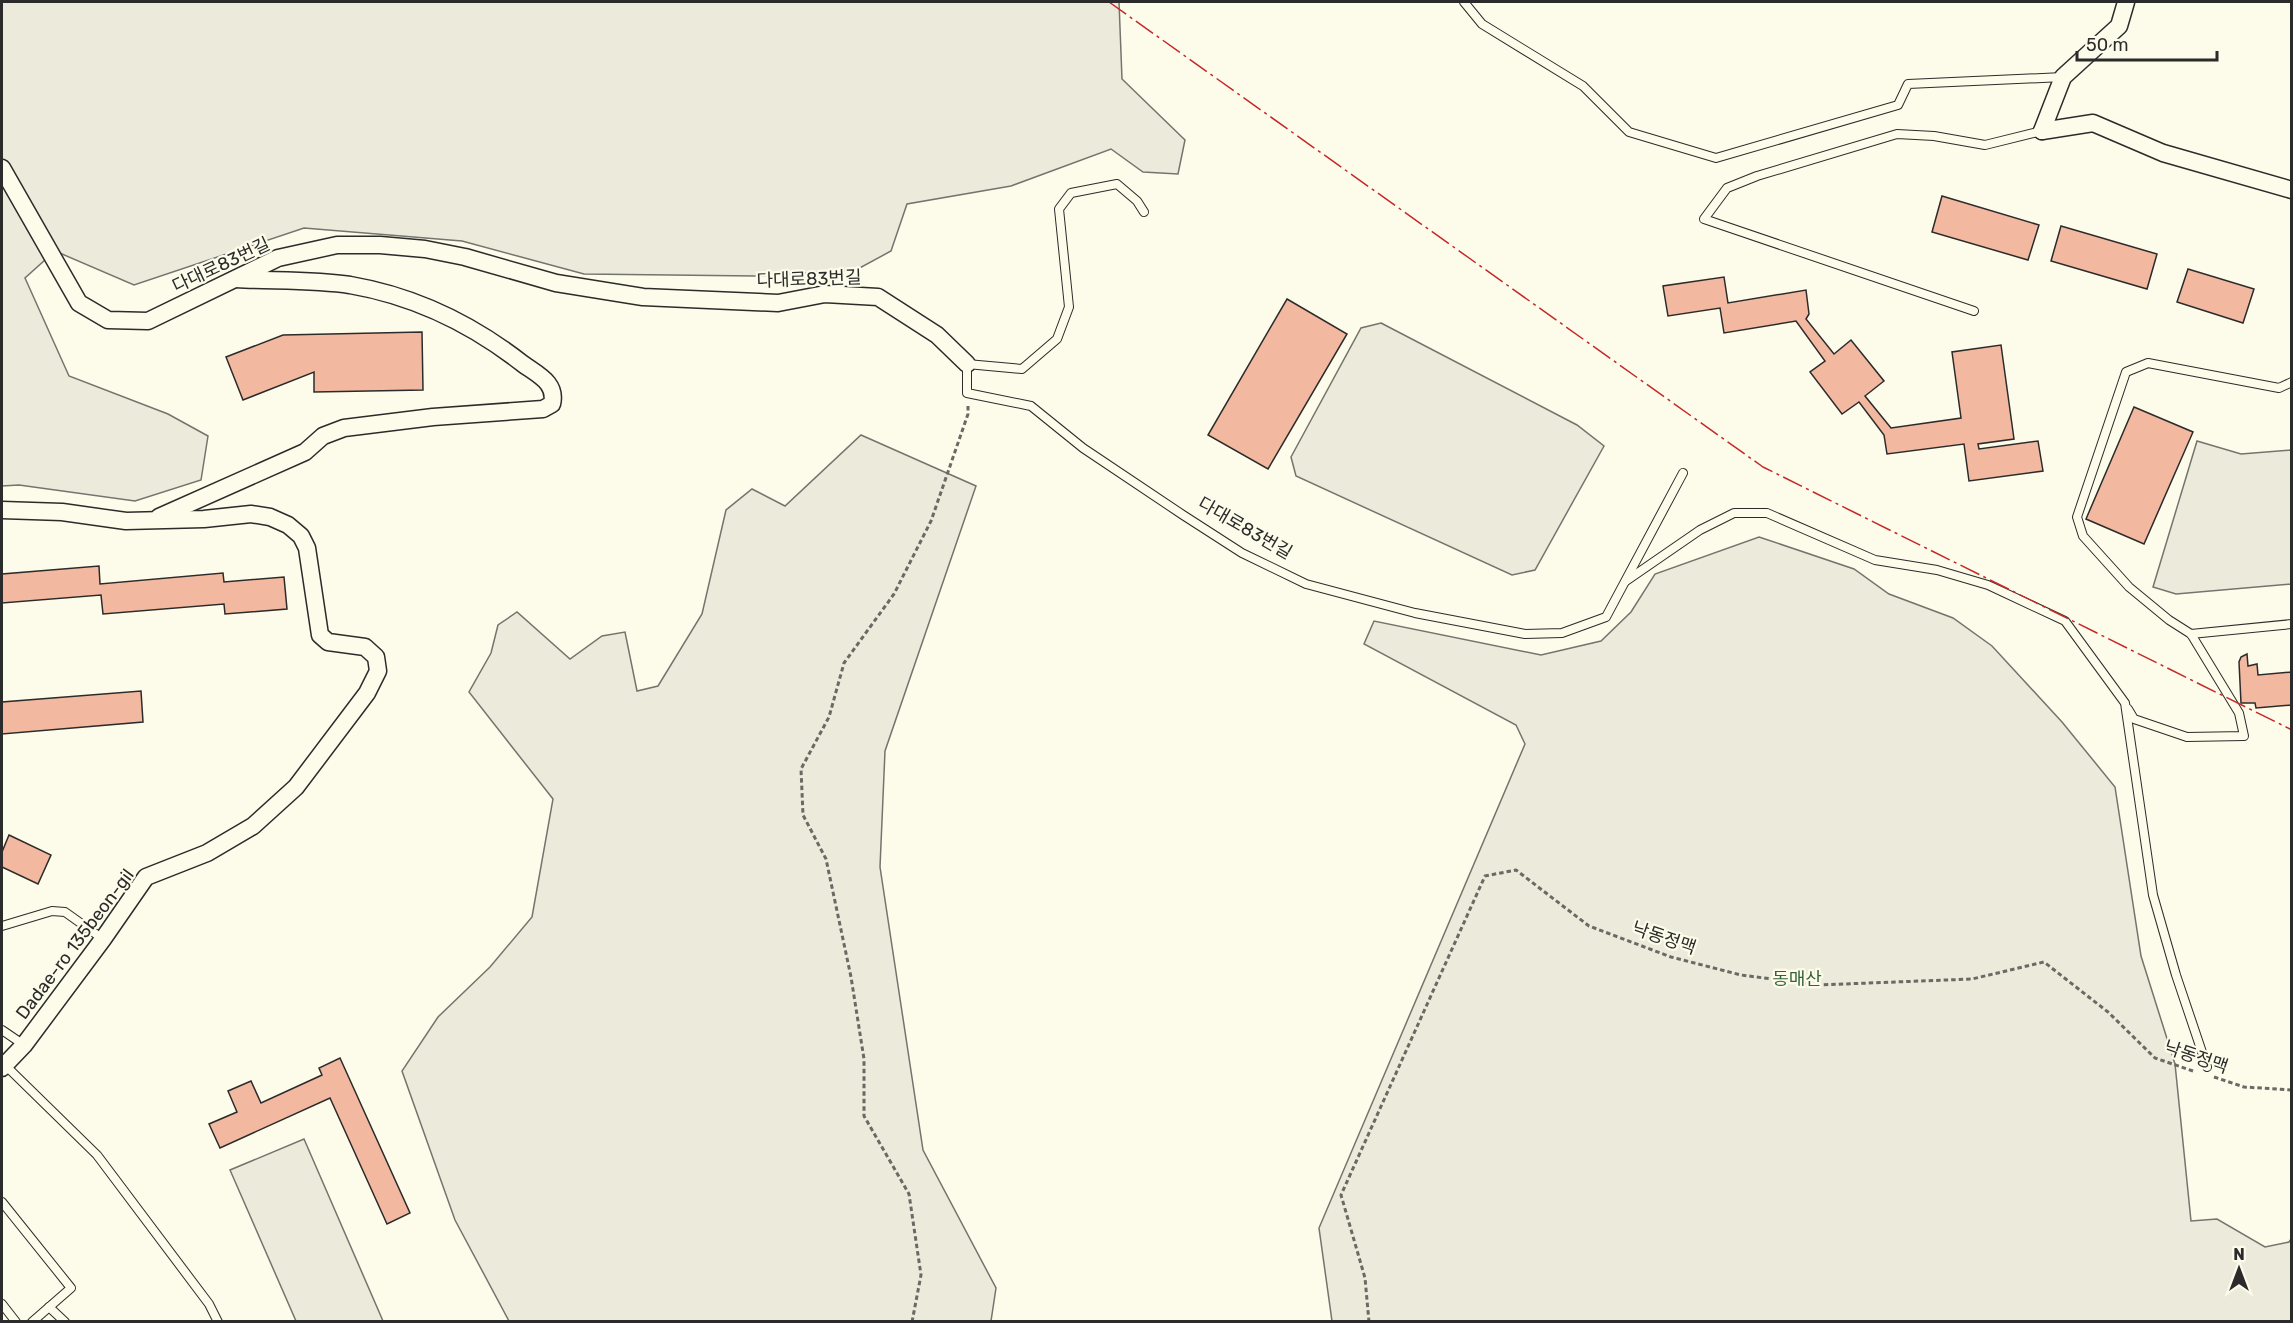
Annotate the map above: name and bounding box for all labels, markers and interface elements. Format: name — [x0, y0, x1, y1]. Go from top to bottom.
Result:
scale bar — [2077, 24, 2216, 62]
text: 50 m — [2086, 34, 2129, 56]
street label: 다대로83번길 — [169, 233, 273, 297]
street label: 다대로83번길 — [756, 266, 862, 292]
street label: 다대로83번길 — [1194, 492, 1296, 564]
street label: Dadae-ro 135beon-gil — [11, 864, 139, 1024]
street label: 낙동정맥 — [1629, 917, 1699, 959]
park label: 동매산 — [1772, 968, 1822, 990]
street label: 낙동정맥 — [2161, 1036, 2231, 1078]
north arrow — [2209, 1239, 2269, 1299]
text: N — [2233, 1245, 2245, 1264]

